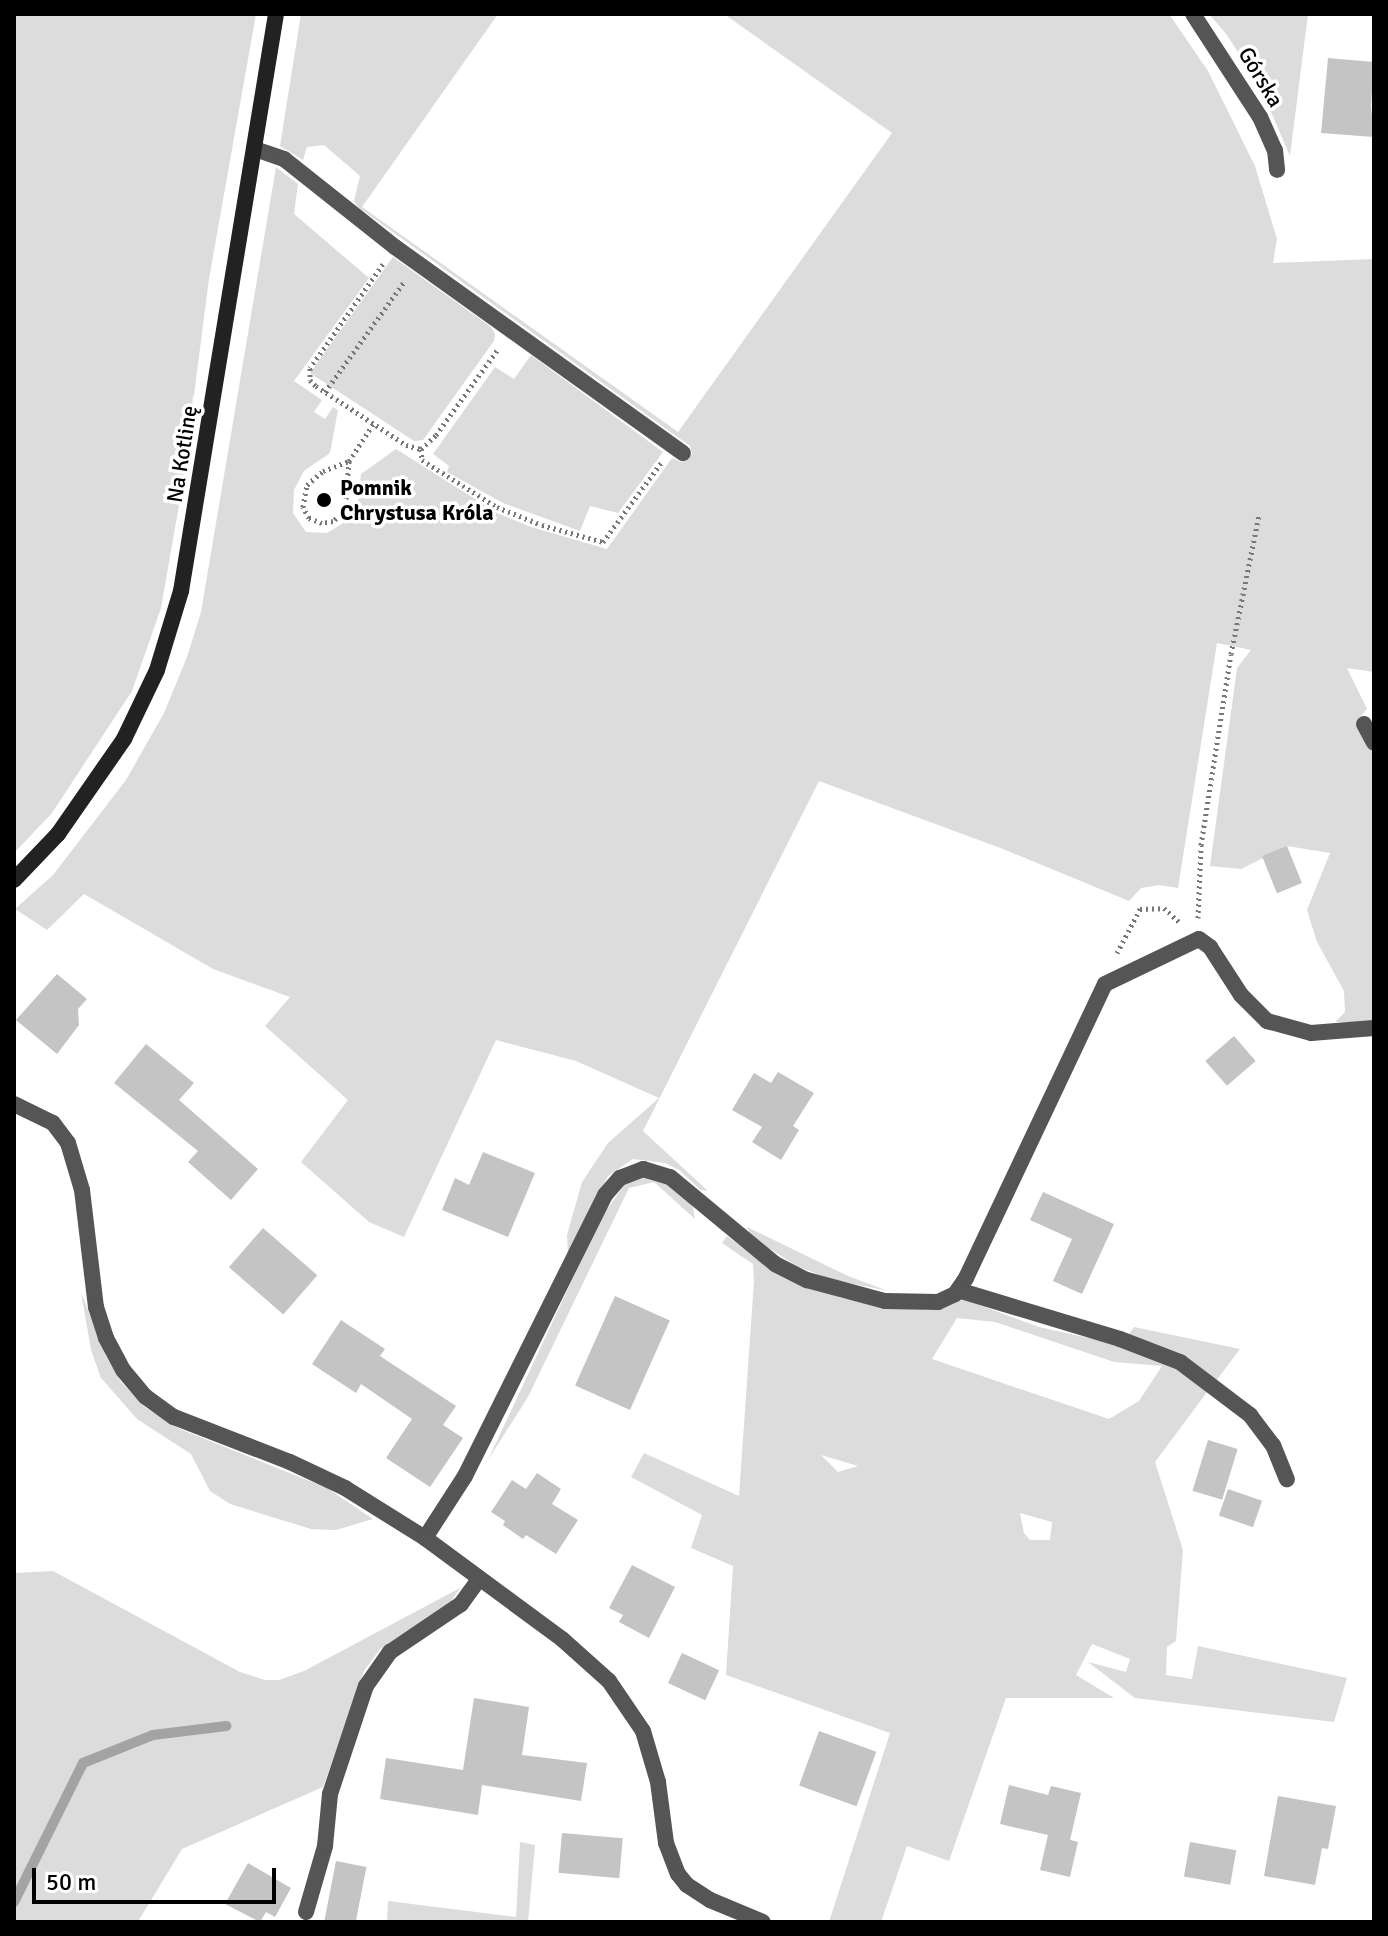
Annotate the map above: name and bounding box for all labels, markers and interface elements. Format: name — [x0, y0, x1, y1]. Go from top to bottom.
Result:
street label: Górska — [1233, 42, 1289, 112]
street label: Na Kotlinę — [161, 404, 203, 504]
place label: Pomnik Chrystusa Króla — [340, 474, 493, 526]
marker: Pomnik Chrystusa Króla — [315, 491, 333, 509]
scale bar — [36, 1852, 280, 1902]
text: 50 m — [46, 1867, 96, 1897]

